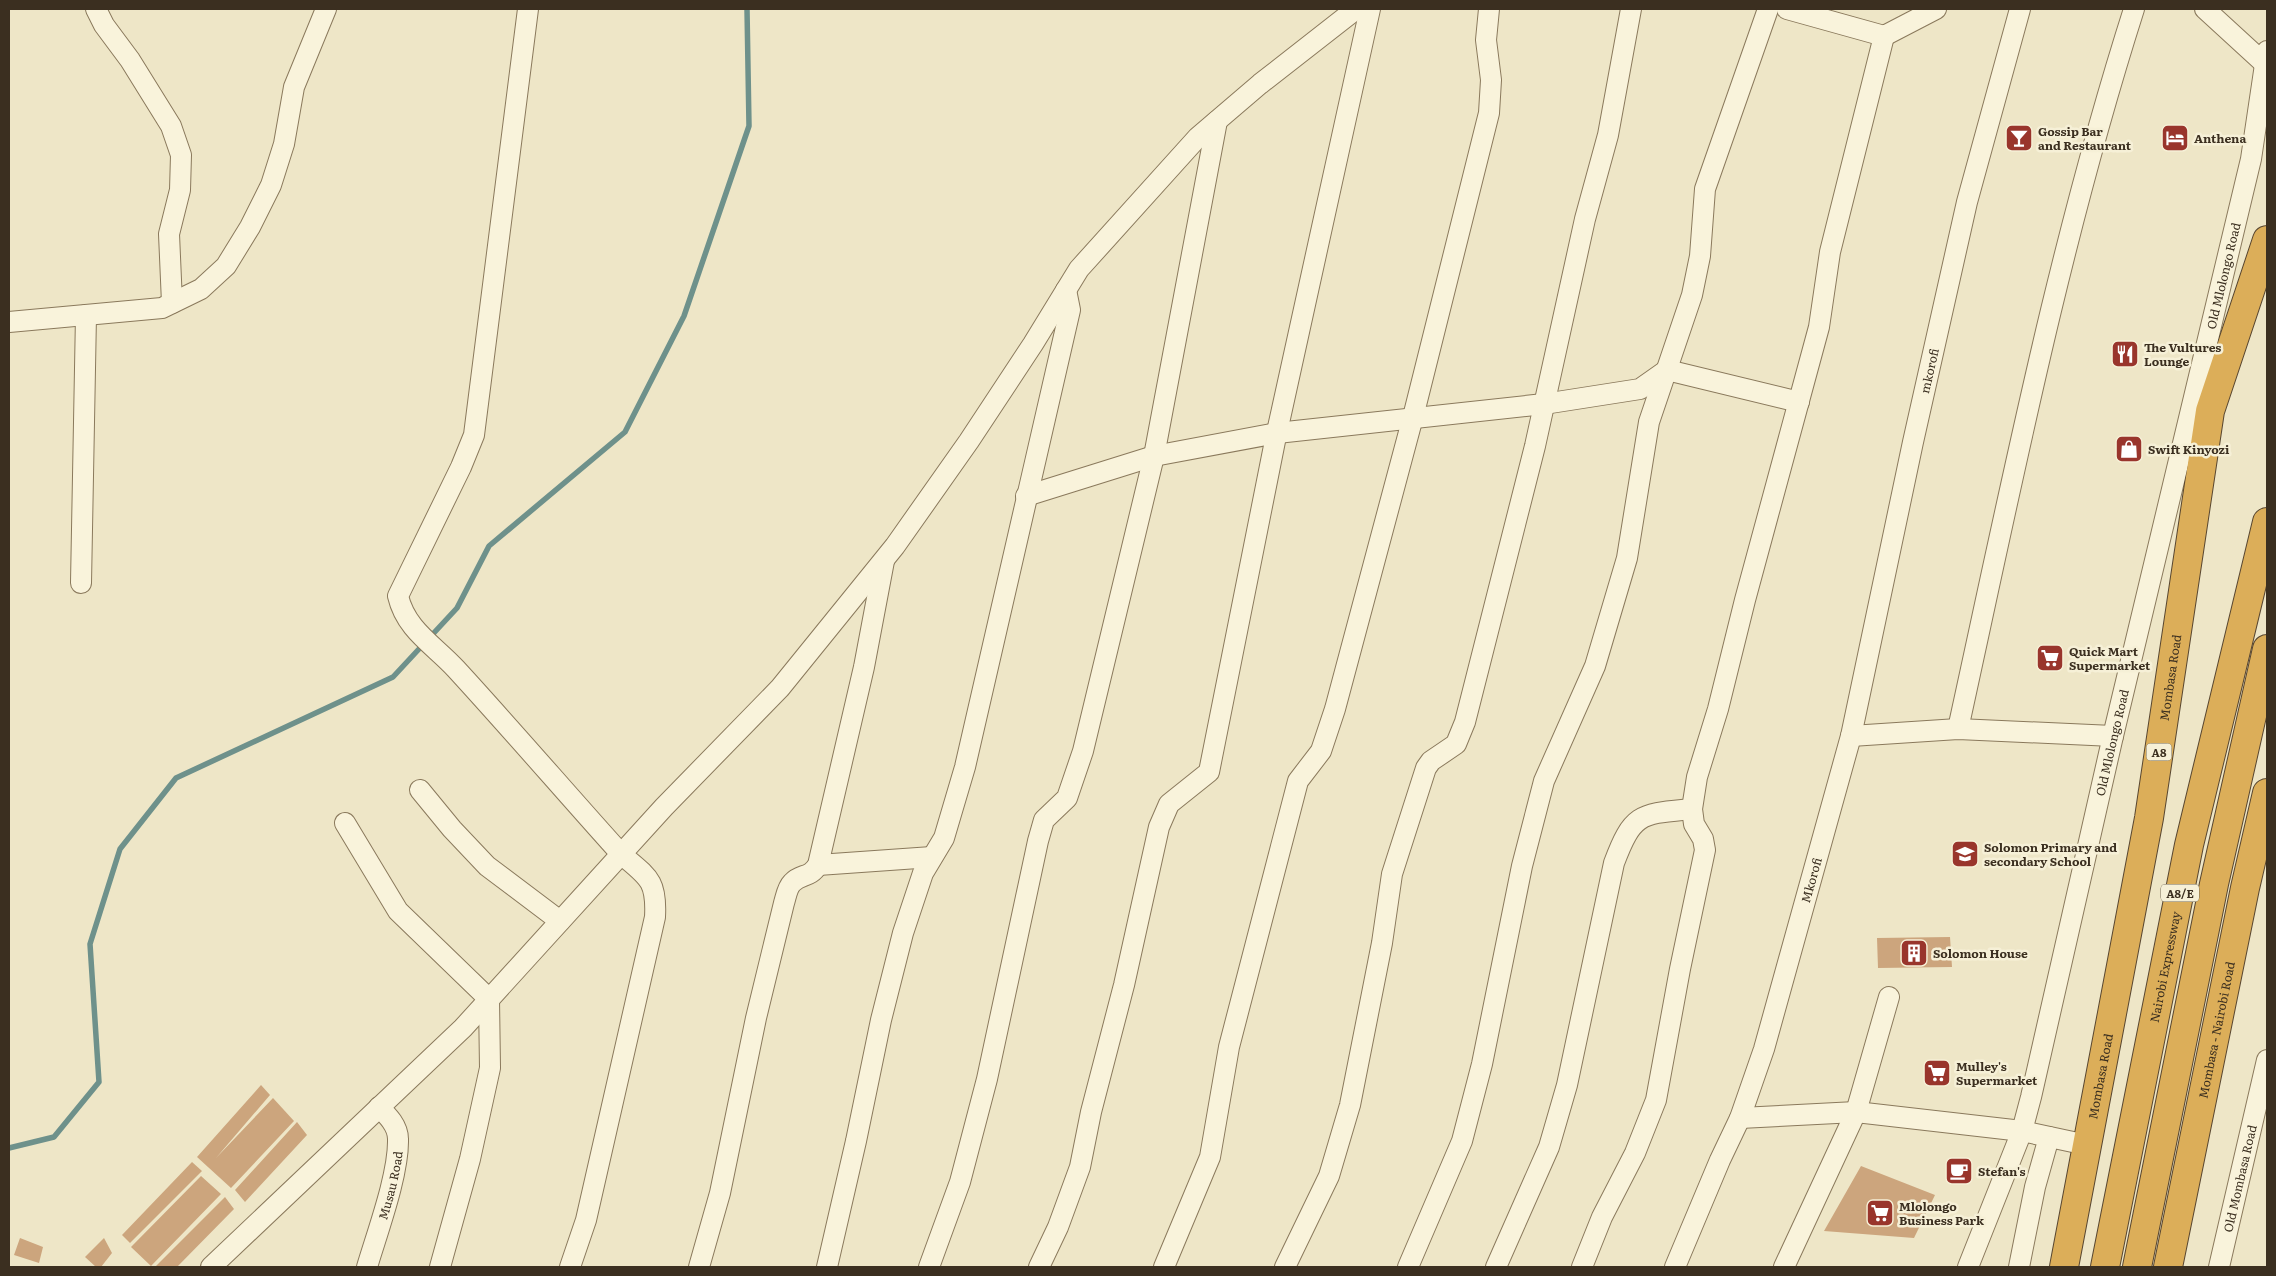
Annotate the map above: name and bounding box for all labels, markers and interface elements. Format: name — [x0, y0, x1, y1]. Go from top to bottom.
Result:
place label: Gossip Bar and Restaurant — [2038, 122, 2132, 154]
bar icon: Gossip Bar and Restaurant — [2004, 123, 2034, 153]
hotel icon: Anthena — [2160, 123, 2190, 153]
place label: Anthena — [2194, 129, 2246, 147]
street label: Old Mlolongo Road — [2202, 220, 2245, 331]
place label: The Vultures Lounge — [2144, 338, 2221, 370]
restaurant icon: The Vultures Lounge — [2110, 339, 2140, 369]
street label: mkorofi — [1915, 346, 1943, 395]
shop icon: Swift Kinyozi — [2114, 434, 2144, 464]
place label: Swift Kinyozi — [2148, 440, 2230, 458]
street label: Mombasa Road — [2155, 632, 2186, 722]
place label: Quick Mart Supermarket — [2069, 642, 2151, 674]
supermarket icon: Quick Mart Supermarket — [2035, 643, 2065, 673]
street label: Old Mlolongo Road — [2091, 687, 2133, 798]
road number: A8 — [2146, 744, 2172, 760]
place label: Solomon Primary and secondary School — [1984, 838, 2117, 870]
school or university icon: Solomon Primary and secondary School — [1950, 839, 1980, 869]
street label: Mkorofi — [1796, 855, 1826, 905]
road number: A8/E — [2161, 884, 2199, 901]
street label: Nairobi Expressway — [2145, 910, 2185, 1024]
building icon: Solomon House — [1899, 938, 1929, 968]
place label: Solomon House — [1933, 944, 2028, 962]
street label: Mombasa - Nairobi Road — [2193, 959, 2239, 1100]
street label: Mombasa Road — [2083, 1031, 2117, 1121]
place label: Mulley's Supermarket — [1956, 1057, 2038, 1089]
supermarket icon: Mulley's Supermarket — [1922, 1058, 1952, 1088]
street label: Old Mombasa Road — [2218, 1122, 2261, 1234]
street label: Musau Road — [373, 1149, 407, 1222]
cafe icon: Stefan's — [1944, 1156, 1974, 1186]
place label: Stefan's — [1978, 1162, 2026, 1180]
place label: Mlolongo Business Park — [1899, 1197, 1985, 1229]
supermarket icon: Mlolongo Business Park — [1865, 1198, 1895, 1228]

